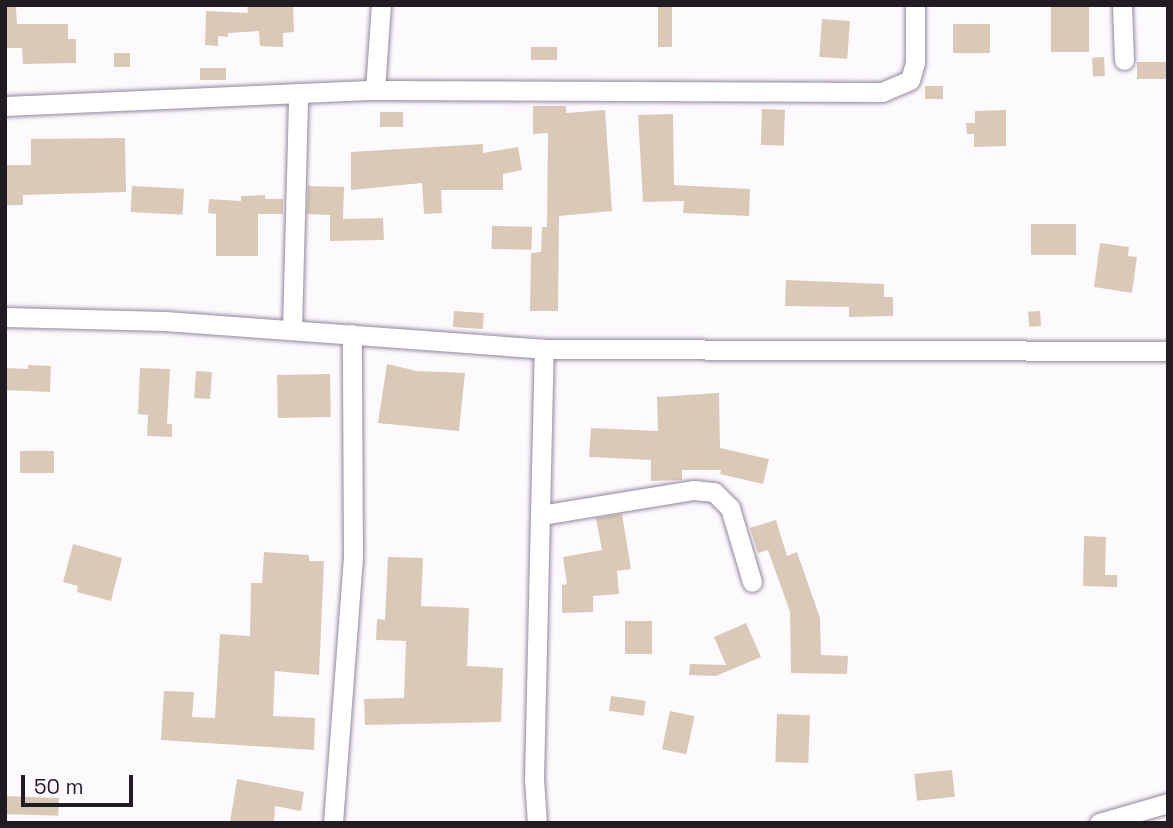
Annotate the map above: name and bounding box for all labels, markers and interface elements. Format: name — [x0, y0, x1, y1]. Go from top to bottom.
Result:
scale bar — [24, 762, 136, 806]
text: 50 m — [34, 773, 84, 800]

